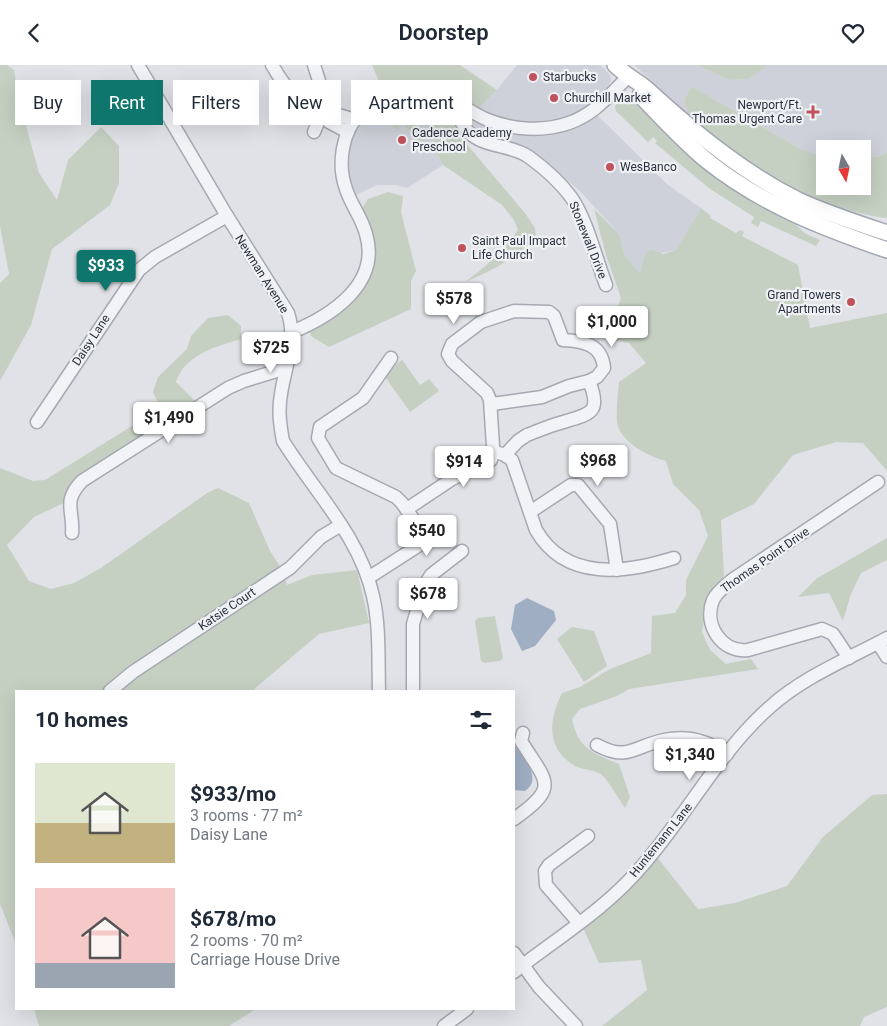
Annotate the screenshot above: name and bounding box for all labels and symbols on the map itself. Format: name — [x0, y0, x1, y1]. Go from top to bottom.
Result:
place label: Starbucks — [543, 70, 597, 84]
marker: Starbucks — [527, 71, 539, 83]
place label: Churchill Market — [564, 91, 651, 105]
marker: Churchill Market — [548, 92, 560, 104]
place label: Newport/Ft. Thomas Urgent Care — [692, 98, 802, 126]
marker: Newport/Ft. Thomas Urgent Care — [806, 105, 820, 119]
place label: Cadence Academy Preschool — [412, 126, 512, 154]
marker: Cadence Academy Preschool — [396, 134, 408, 146]
north arrow — [816, 140, 871, 195]
place label: WesBanco — [620, 160, 677, 174]
marker: WesBanco — [604, 161, 616, 173]
street label: Stonewall Drive — [566, 199, 610, 281]
street label: Newman Avenue — [232, 232, 292, 316]
place label: Saint Paul Impact Life Church — [472, 234, 566, 262]
marker: Saint Paul Impact Life Church — [456, 242, 468, 254]
pin: $933 — [76, 249, 136, 292]
pin: $578 — [424, 283, 484, 325]
place label: Grand Towers Apartments — [767, 288, 841, 316]
marker: Grand Towers Apartments — [845, 296, 857, 308]
pin: $1,000 — [571, 305, 653, 348]
street label: Daisy Lane — [69, 312, 113, 368]
pin: $725 — [241, 331, 301, 374]
pin: $1,490 — [128, 401, 210, 444]
pin: $914 — [434, 445, 494, 488]
pin: $968 — [568, 445, 628, 487]
pin: $540 — [397, 515, 457, 557]
street label: Thomas Point Drive — [718, 524, 812, 596]
pin: $678 — [398, 577, 458, 620]
street label: Katsie Court — [196, 585, 258, 633]
pin: $1,340 — [649, 739, 731, 781]
street label: Huntemann Lane — [627, 800, 695, 880]

